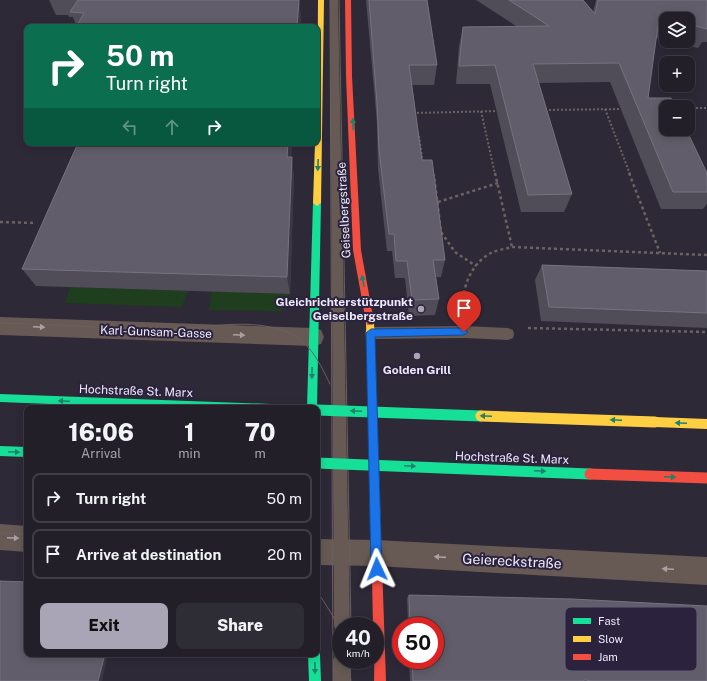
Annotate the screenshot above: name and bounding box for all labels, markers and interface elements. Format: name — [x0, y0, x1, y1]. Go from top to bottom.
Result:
map controls — [659, 12, 695, 136]
button: layers — [659, 12, 695, 48]
text: 50 m — [106, 39, 174, 72]
icon: right — [40, 40, 92, 92]
button: + — [659, 56, 695, 92]
text: Turn right — [106, 73, 188, 94]
button: − — [659, 100, 695, 136]
icon: left — [119, 116, 141, 138]
icon: ahead — [161, 116, 183, 138]
icon: right — [203, 116, 225, 138]
one-way arrow — [349, 118, 356, 130]
one-way arrow — [315, 159, 321, 172]
street label: Geiselbergstraße — [334, 161, 354, 258]
one-way arrow — [359, 275, 365, 287]
pin — [447, 291, 481, 332]
place label: Gleichrichterstützpunkt Geiselbergstraße — [276, 295, 413, 323]
icon: arrive — [453, 297, 475, 319]
marker: Gleichrichterstützpunkt Geiselbergstraße — [416, 304, 426, 314]
street label: Karl-Gunsam-Gasse — [100, 323, 212, 341]
one-way arrow — [33, 324, 45, 331]
one-way arrow — [233, 332, 246, 338]
marker: Golden Grill — [412, 351, 422, 361]
place label: Golden Grill — [383, 363, 451, 377]
one-way arrow — [309, 367, 316, 379]
street label: Hochstraße St. Marx — [79, 382, 194, 400]
one-way arrow — [58, 397, 70, 404]
one-way arrow — [349, 408, 362, 414]
one-way arrow — [479, 413, 492, 419]
one-way arrow — [610, 417, 622, 424]
text: 16:06 — [68, 418, 134, 446]
text: 1 — [184, 418, 195, 446]
text: 70 — [245, 418, 276, 446]
one-way arrow — [674, 420, 687, 426]
text: Arrival — [81, 446, 121, 461]
text: min — [178, 446, 200, 461]
text: m — [255, 446, 266, 461]
one-way arrow — [7, 448, 20, 455]
street label: Hochstraße St. Marx — [455, 449, 570, 467]
one-way arrow — [404, 463, 416, 470]
one-way arrow — [534, 468, 546, 475]
one-way arrow — [664, 473, 676, 480]
icon: right — [42, 487, 64, 509]
text: Turn right — [76, 490, 146, 507]
text: 50 m — [267, 490, 302, 507]
one-way arrow — [7, 535, 20, 541]
icon: arrive — [42, 543, 64, 565]
text: Arrive at destination — [76, 546, 221, 563]
text: 20 m — [267, 546, 302, 563]
position arrow — [356, 548, 398, 590]
street label: Geiereckstraße — [462, 550, 562, 572]
one-way arrow — [434, 554, 446, 561]
one-way arrow — [662, 566, 674, 573]
button: Exit — [40, 603, 168, 649]
button: Share — [176, 603, 304, 649]
legend — [565, 607, 697, 671]
text: Fast — [598, 615, 620, 627]
speed limit sign: 50 — [392, 617, 444, 669]
text: 40 — [345, 626, 371, 650]
text: Slow — [598, 633, 624, 645]
text: km/h — [346, 647, 370, 659]
text: Jam — [598, 651, 618, 663]
one-way arrow — [311, 661, 318, 674]

